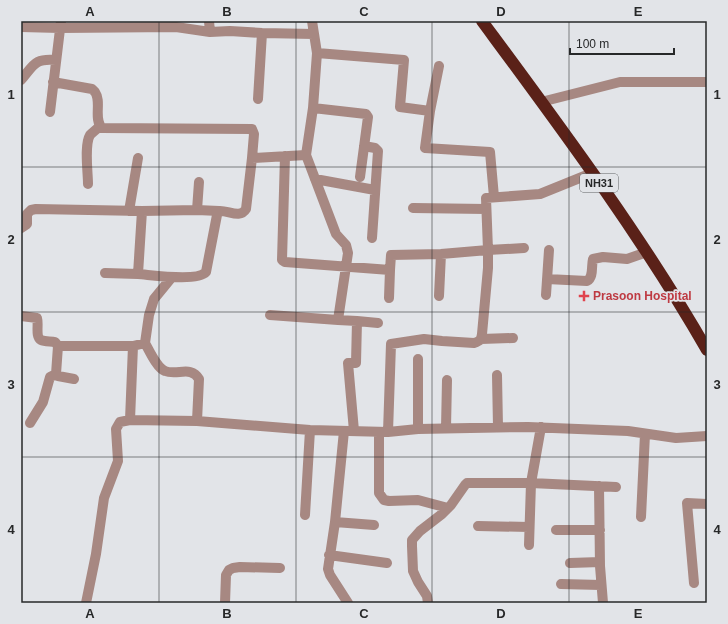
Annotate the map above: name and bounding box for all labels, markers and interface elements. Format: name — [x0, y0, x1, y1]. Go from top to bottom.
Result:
text: A — [85, 4, 95, 19]
text: B — [222, 4, 232, 19]
text: C — [359, 4, 369, 19]
text: D — [496, 4, 506, 19]
text: E — [634, 4, 643, 19]
scale bar — [570, 30, 674, 56]
text: 100 m — [576, 37, 609, 51]
text: 1 — [7, 87, 15, 102]
text: 1 — [713, 87, 721, 102]
road number: NH31 — [580, 174, 618, 192]
text: 2 — [7, 232, 15, 247]
text: 2 — [713, 232, 721, 247]
place label: Prasoon Hospital — [593, 289, 692, 303]
marker: Prasoon Hospital — [578, 290, 590, 302]
text: 3 — [7, 377, 15, 392]
text: 3 — [713, 377, 721, 392]
text: 4 — [7, 522, 15, 537]
text: 4 — [713, 522, 721, 537]
text: A — [85, 606, 95, 621]
text: B — [222, 606, 232, 621]
text: C — [359, 606, 369, 621]
text: D — [496, 606, 506, 621]
text: E — [634, 606, 643, 621]

